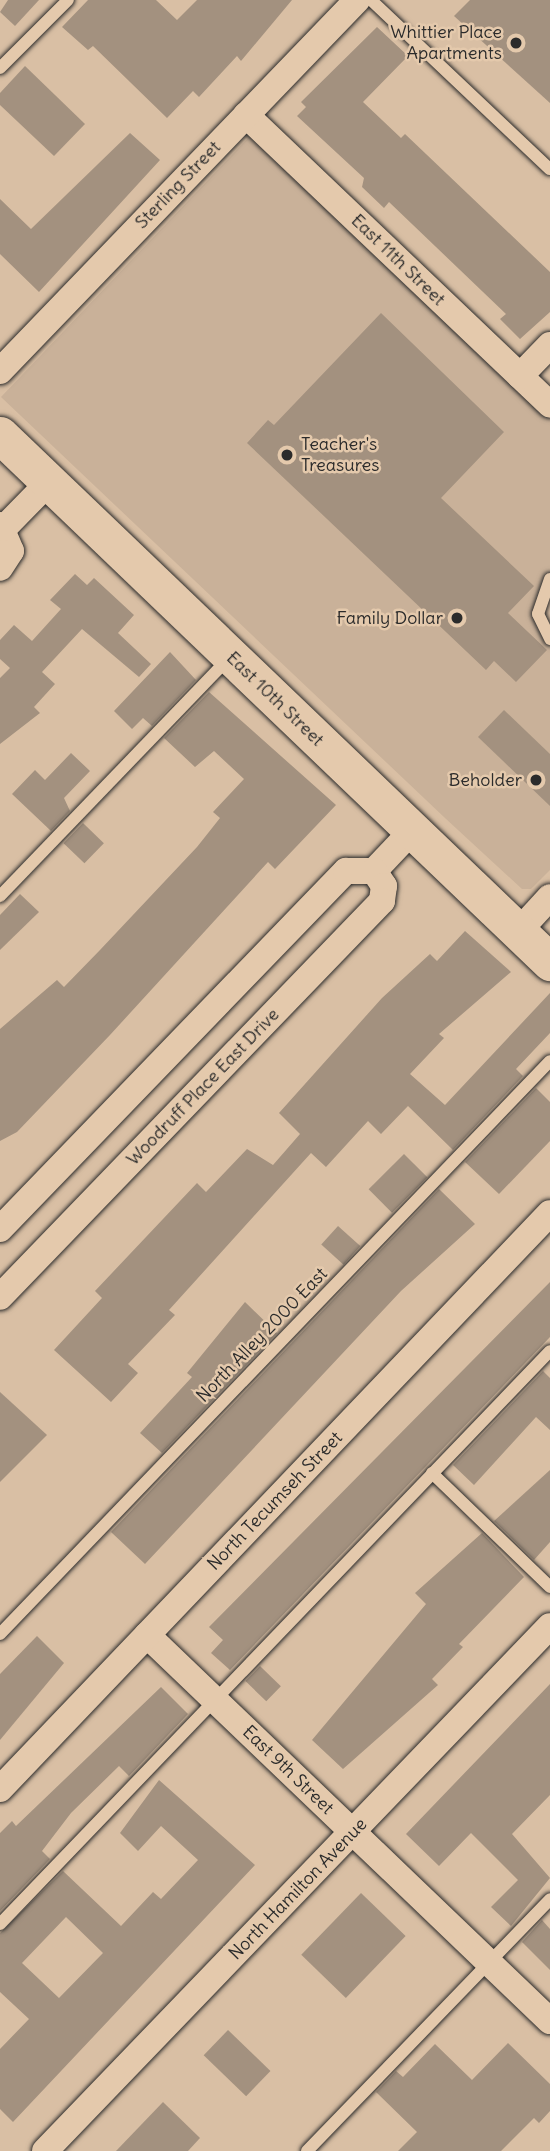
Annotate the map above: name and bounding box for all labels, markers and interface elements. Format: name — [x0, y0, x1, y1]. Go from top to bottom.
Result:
place label: Whittier Place Apartments — [390, 22, 502, 64]
marker: Whittier Place Apartments — [508, 35, 524, 51]
street label: Sterling Street — [131, 137, 225, 233]
street label: East 11th Street — [347, 210, 449, 310]
place label: Teacher's Treasures — [301, 434, 379, 476]
marker: Teacher's Treasures — [279, 447, 295, 463]
place label: Family Dollar — [336, 607, 443, 629]
marker: Family Dollar — [449, 610, 465, 626]
street label: East 10th Street — [222, 647, 328, 751]
place label: Beholder — [448, 769, 522, 791]
marker: Beholder — [528, 772, 544, 788]
street label: Woodruff Place East Drive — [122, 1004, 284, 1170]
street label: North Alley 2000 East — [192, 1263, 332, 1407]
street label: North Tecumseh Street — [203, 1427, 347, 1575]
street label: East 9th Street — [238, 1721, 338, 1819]
street label: North Hamilton Avenue — [225, 1814, 371, 1964]

